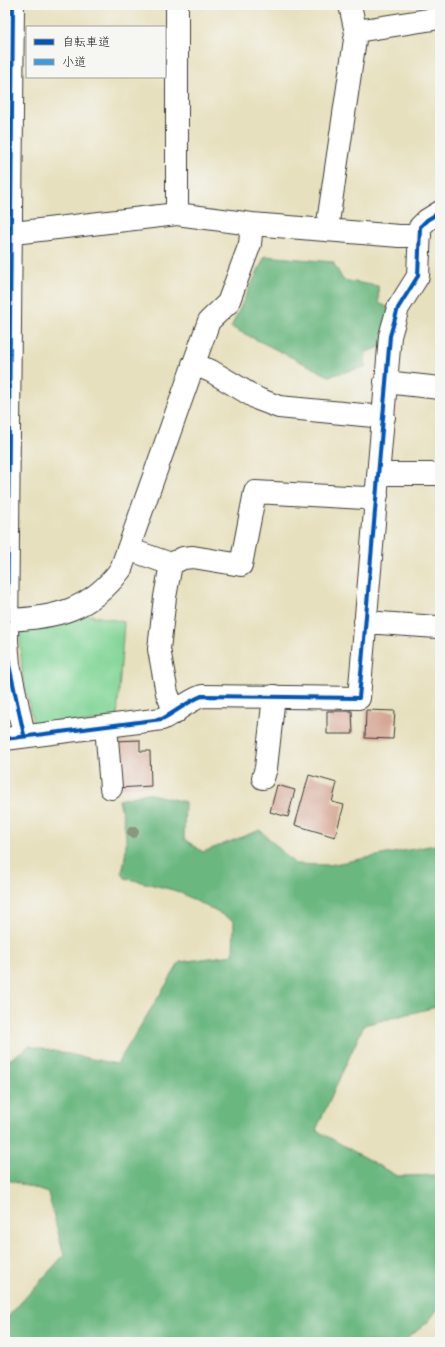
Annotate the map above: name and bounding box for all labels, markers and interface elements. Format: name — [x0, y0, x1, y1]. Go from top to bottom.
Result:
legend — [26, 26, 166, 78]
text: 自転車道 — [62, 32, 110, 50]
text: 小道 — [62, 52, 86, 70]

